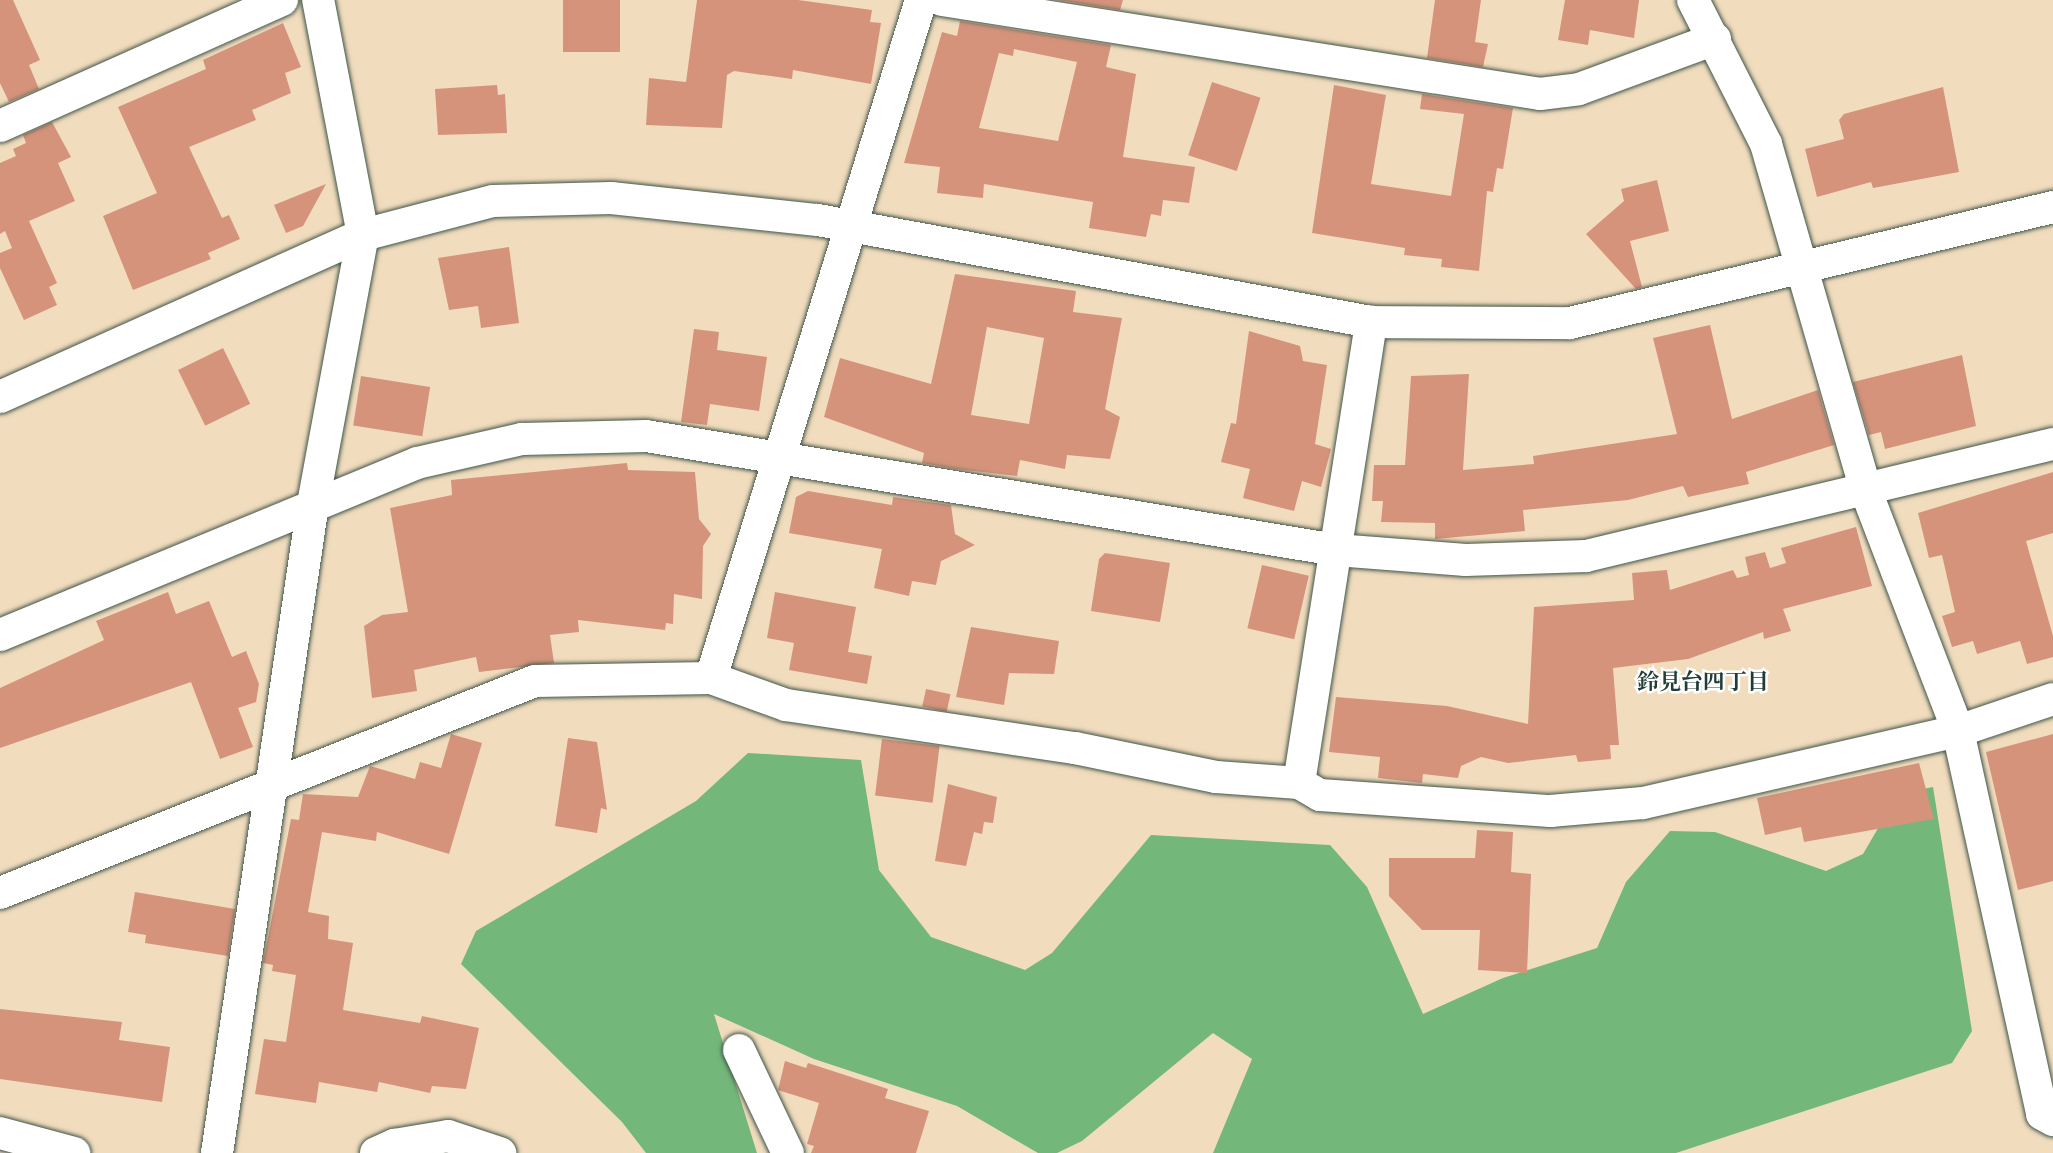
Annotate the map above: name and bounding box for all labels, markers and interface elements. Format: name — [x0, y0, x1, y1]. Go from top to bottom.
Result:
district label: 鈴見台四丁目 — [1637, 669, 1769, 695]

